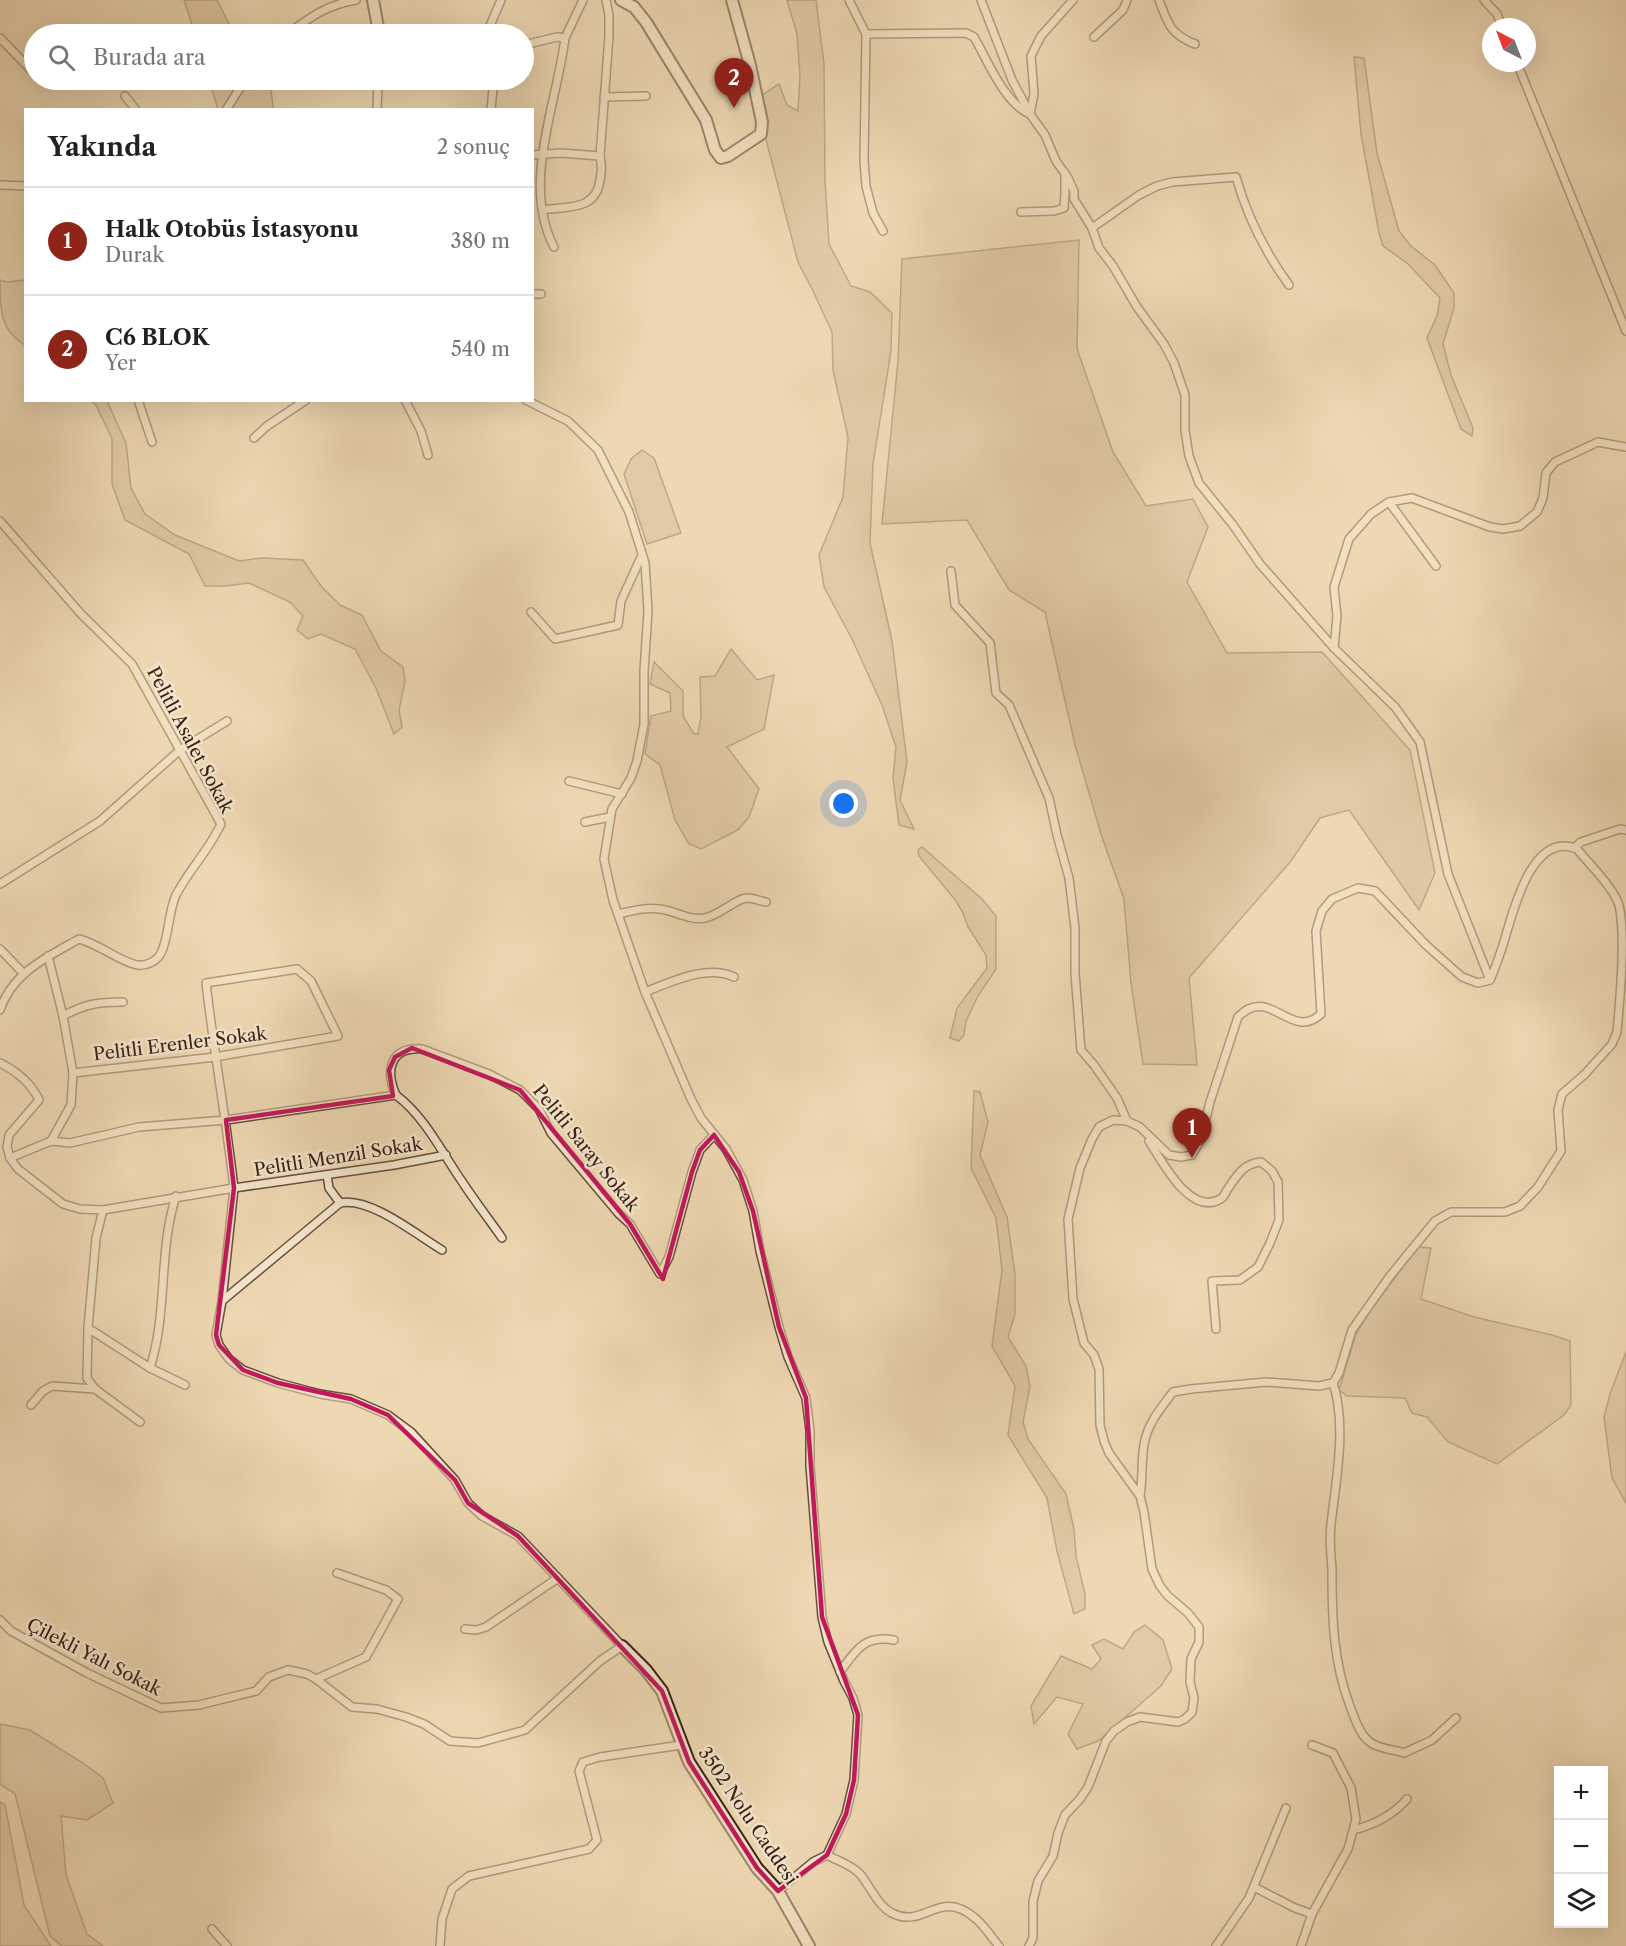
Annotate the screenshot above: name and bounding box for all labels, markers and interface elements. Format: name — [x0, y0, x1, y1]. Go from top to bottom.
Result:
north arrow — [1482, 18, 1536, 72]
search box — [24, 24, 534, 90]
icon: search — [45, 41, 78, 74]
text: Burada ara — [93, 44, 206, 71]
pin: 2 — [714, 58, 754, 108]
text: Yakında — [48, 131, 157, 163]
text: 2 sonuç — [437, 135, 510, 159]
text: Halk Otobüs İstasyonu — [105, 216, 359, 243]
text: 1 — [63, 229, 72, 253]
text: 380 m — [451, 229, 510, 253]
text: Durak — [105, 243, 164, 267]
text: C6 BLOK — [105, 324, 209, 351]
text: 2 — [62, 337, 73, 361]
text: 540 m — [451, 337, 510, 361]
text: Yer — [105, 351, 137, 375]
street label: Pelitli Asalet Sokak — [142, 663, 239, 818]
your location — [829, 789, 858, 818]
street label: Pelitli Erenler Sokak — [92, 1022, 270, 1066]
street label: Pelitli Saray Sokak — [528, 1080, 645, 1217]
pin: 1 — [1172, 1108, 1212, 1158]
street label: Pelitli Menzil Sokak — [252, 1133, 425, 1181]
street label: Çilekli Yalı Sokak — [23, 1614, 166, 1701]
street label: 3502 Nolu Caddesi — [694, 1743, 803, 1890]
map controls — [1554, 1766, 1608, 1928]
button: + — [1554, 1766, 1608, 1820]
button: − — [1554, 1820, 1608, 1874]
button: layers — [1554, 1874, 1608, 1928]

